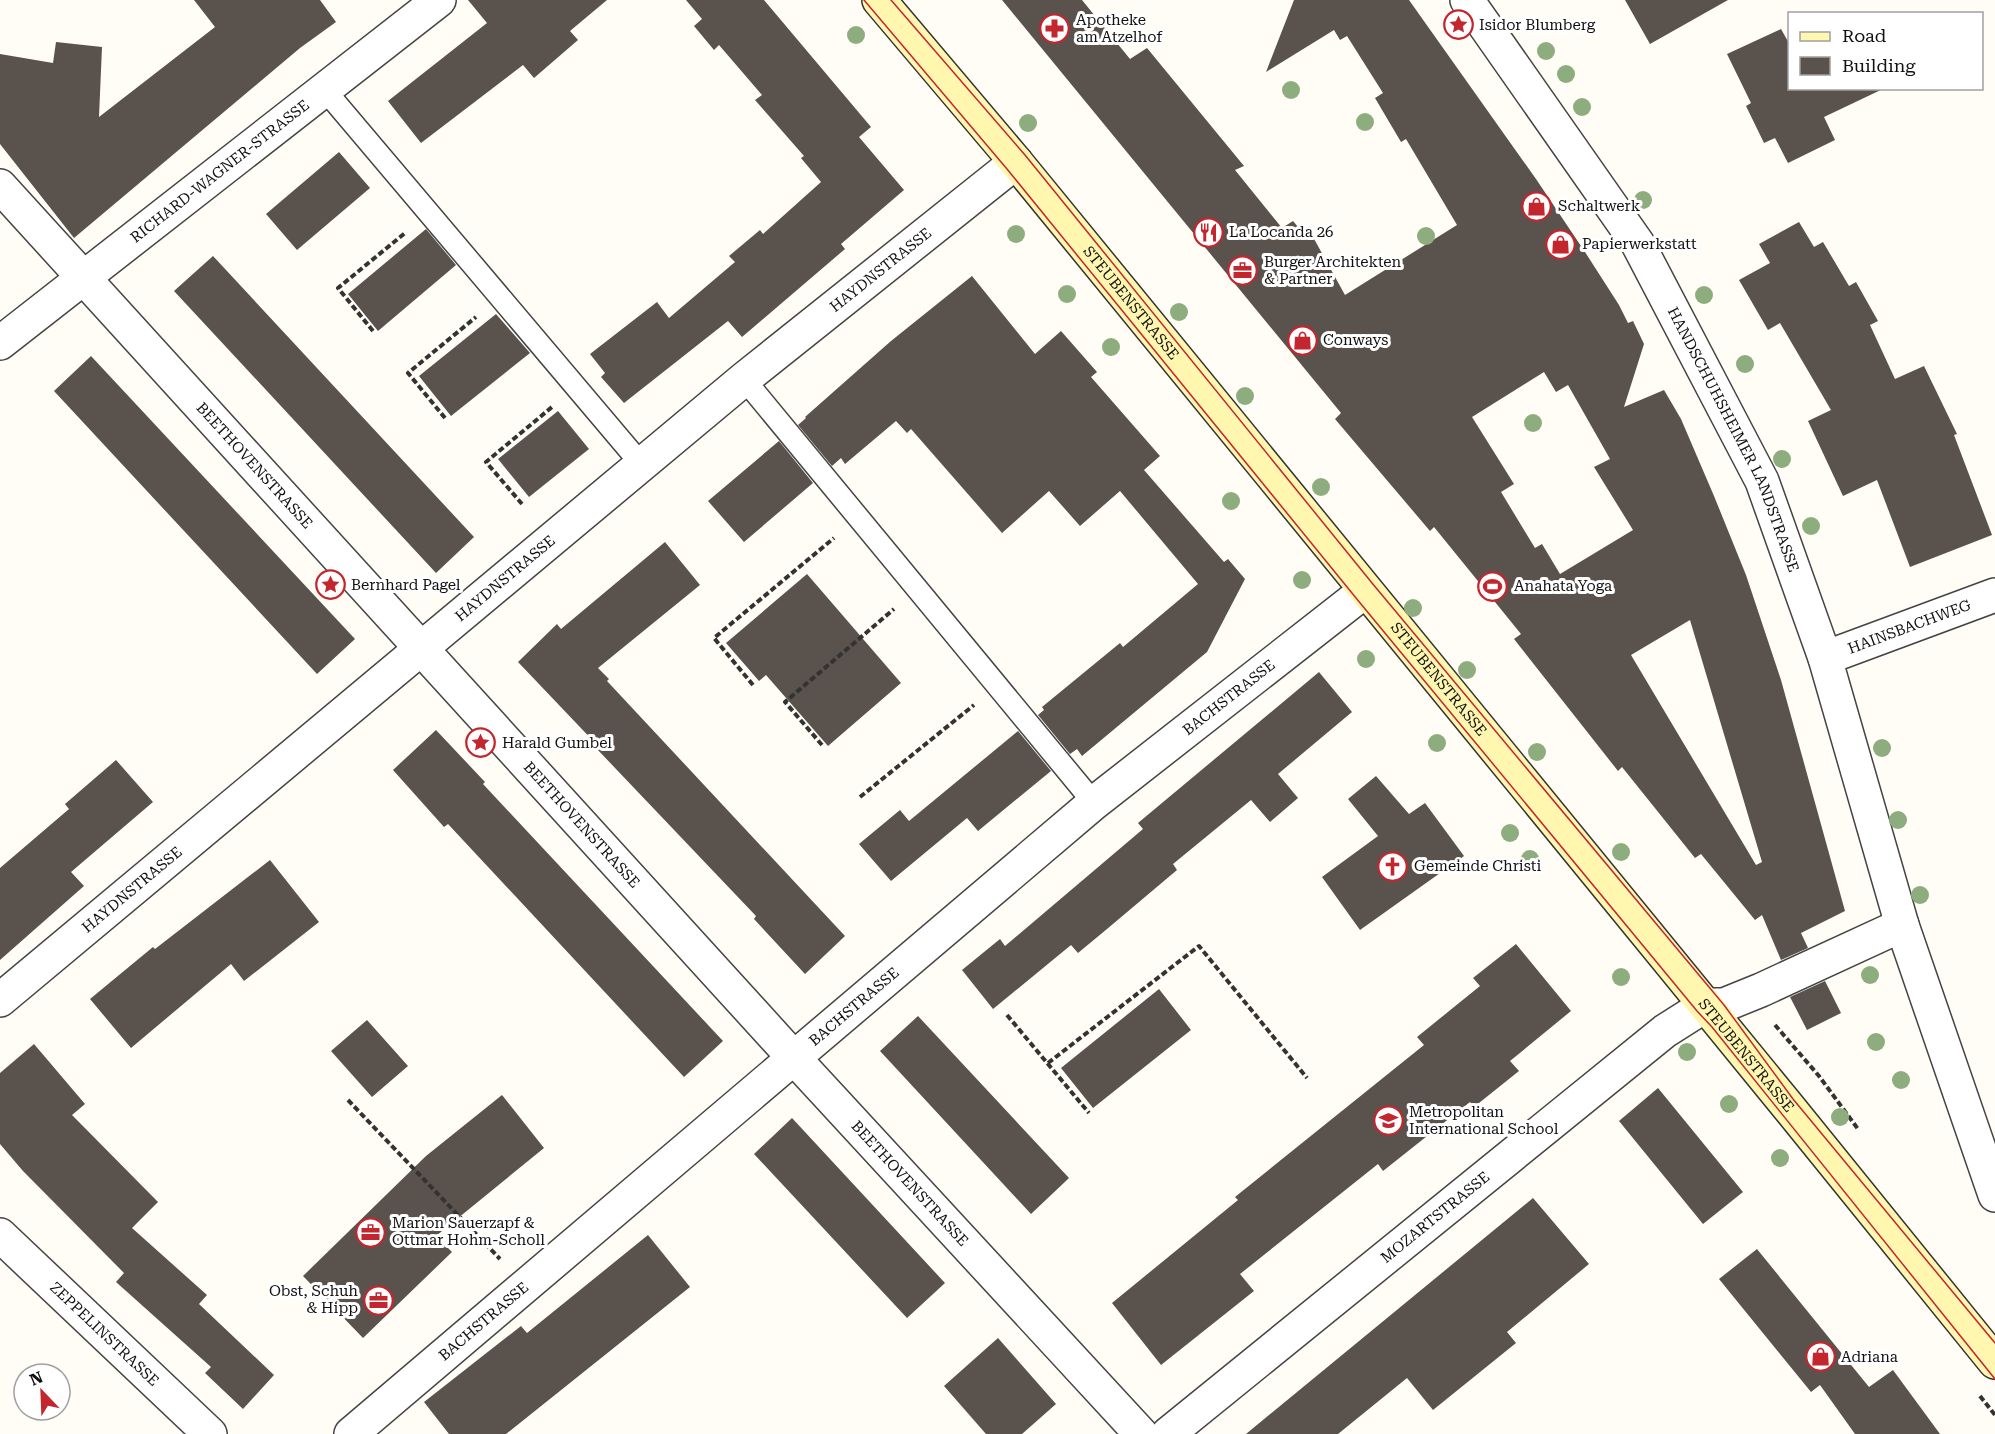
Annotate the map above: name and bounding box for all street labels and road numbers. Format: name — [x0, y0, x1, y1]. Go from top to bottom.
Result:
street label: RICHARD-WAGNER-STRASSE — [127, 96, 313, 247]
street label: HAYDNSTRASSE — [826, 224, 935, 316]
street label: STEUBENSTRASSE — [1079, 242, 1183, 363]
street label: HANDSCHUHSHEIMER LANDSTRASSE — [1664, 304, 1803, 575]
street label: BEETHOVENSTRASSE — [193, 399, 316, 532]
street label: HAYDNSTRASSE — [452, 531, 559, 625]
street label: HAINSBACHWEG — [1845, 596, 1974, 658]
street label: STEUBENSTRASSE — [1387, 619, 1490, 739]
street label: BACHSTRASSE — [1179, 656, 1279, 739]
street label: BEETHOVENSTRASSE — [520, 758, 644, 892]
street label: HAYDNSTRASSE — [78, 843, 186, 937]
street label: BACHSTRASSE — [806, 964, 903, 1050]
street label: STEUBENSTRASSE — [1695, 995, 1798, 1116]
street label: BEETHOVENSTRASSE — [847, 1117, 972, 1250]
street label: MOZARTSTRASSE — [1377, 1168, 1493, 1267]
street label: ZEPPELINSTRASSE — [46, 1278, 163, 1390]
street label: BACHSTRASSE — [435, 1278, 532, 1365]

